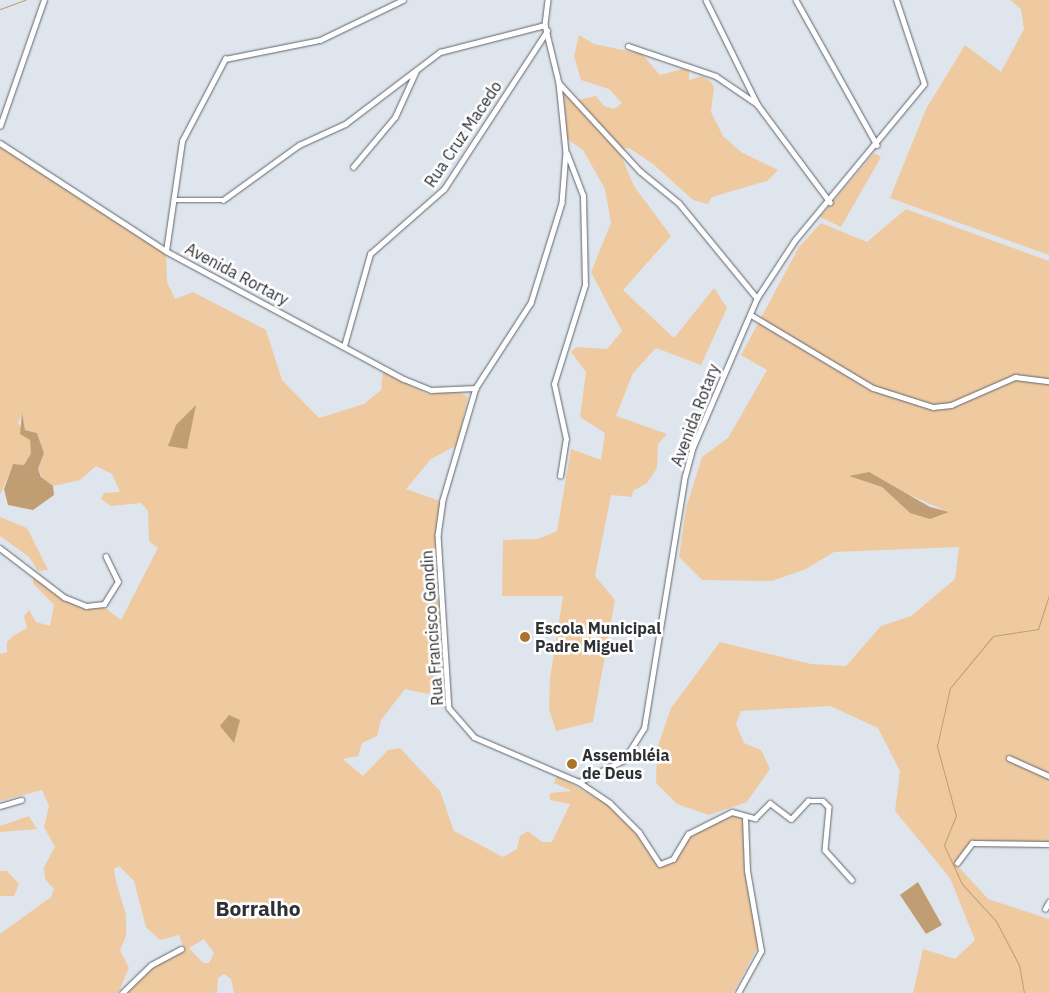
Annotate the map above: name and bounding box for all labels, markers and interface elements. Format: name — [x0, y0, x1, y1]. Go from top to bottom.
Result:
street label: Rua Cruz Macedo — [420, 77, 506, 191]
street label: Avenida Rortary — [182, 239, 292, 309]
street label: Avenida Rotary — [667, 361, 723, 469]
street label: Rua Francisco Gondin — [417, 550, 447, 706]
place label: Escola Municipal Padre Miguel — [535, 618, 661, 656]
marker: Escola Municipal Padre Miguel — [519, 631, 531, 643]
place label: Assembléia de Deus — [582, 745, 670, 783]
marker: Assembléia de Deus — [566, 758, 578, 770]
district label: Borralho — [215, 895, 301, 921]

